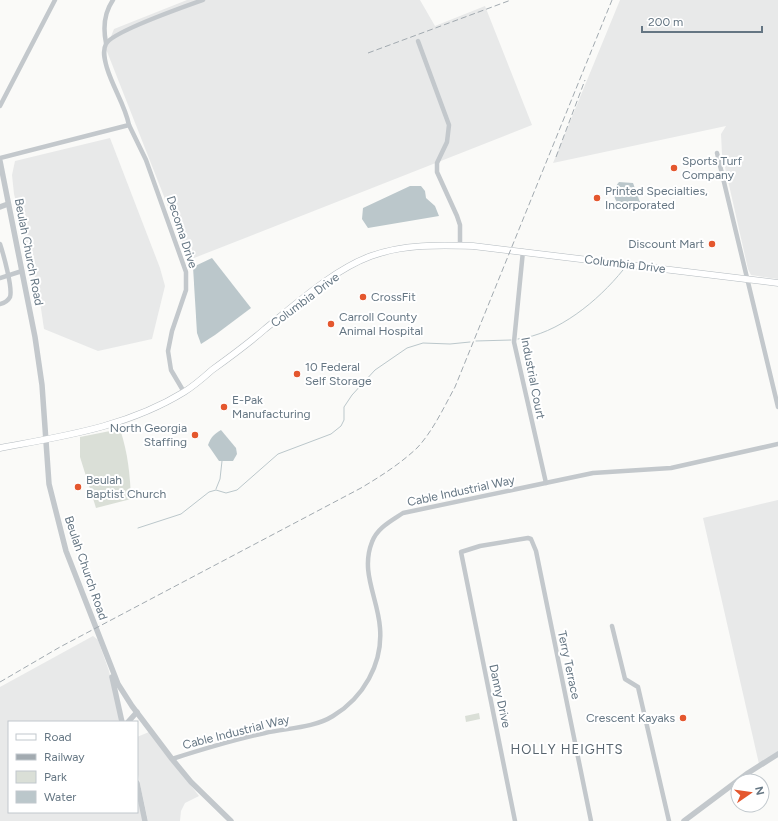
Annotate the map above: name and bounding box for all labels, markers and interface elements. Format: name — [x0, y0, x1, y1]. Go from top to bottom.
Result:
scale bar — [642, 8, 762, 34]
text: 200 m — [648, 15, 683, 29]
place label: Sports Turf Company — [682, 154, 742, 182]
marker: Sports Turf Company — [669, 163, 679, 173]
place label: Printed Specialties, Incorporated — [605, 184, 708, 212]
marker: Printed Specialties, Incorporated — [592, 193, 602, 203]
street label: Decoma Drive — [164, 194, 200, 270]
street label: Beulah Church Road — [12, 197, 46, 307]
place label: Discount Mart — [628, 237, 704, 251]
marker: Discount Mart — [707, 239, 717, 249]
street label: Columbia Drive — [584, 252, 667, 276]
street label: Columbia Drive — [268, 270, 342, 330]
place label: CrossFit — [371, 290, 416, 304]
marker: CrossFit — [358, 292, 368, 302]
place label: Carroll County Animal Hospital — [339, 310, 423, 338]
marker: Carroll County Animal Hospital — [326, 319, 336, 329]
street label: Industrial Court — [518, 336, 548, 421]
place label: 10 Federal Self Storage — [305, 360, 372, 388]
marker: 10 Federal Self Storage — [292, 369, 302, 379]
place label: E-Pak Manufacturing — [232, 393, 310, 421]
marker: E-Pak Manufacturing — [219, 402, 229, 412]
place label: North Georgia Staffing — [110, 421, 187, 449]
marker: North Georgia Staffing — [190, 430, 200, 440]
place label: Beulah Baptist Church — [86, 473, 167, 501]
street label: Cable Industrial Way — [406, 473, 517, 509]
marker: Beulah Baptist Church — [73, 482, 83, 492]
street label: Beulah Church Road — [62, 514, 110, 622]
street label: Terry Terrace — [555, 630, 583, 701]
street label: Danny Drive — [486, 663, 514, 730]
place label: Crescent Kayaks — [586, 711, 675, 725]
street label: Cable Industrial Way — [181, 712, 292, 752]
marker: Crescent Kayaks — [678, 713, 688, 723]
legend — [8, 721, 138, 813]
text: Road — [44, 730, 72, 744]
district label: HOLLY HEIGHTS — [510, 742, 624, 757]
text: Railway — [44, 750, 85, 764]
text: Park — [44, 770, 67, 784]
north arrow — [730, 773, 770, 813]
text: N — [752, 785, 767, 796]
text: Water — [44, 790, 76, 804]

